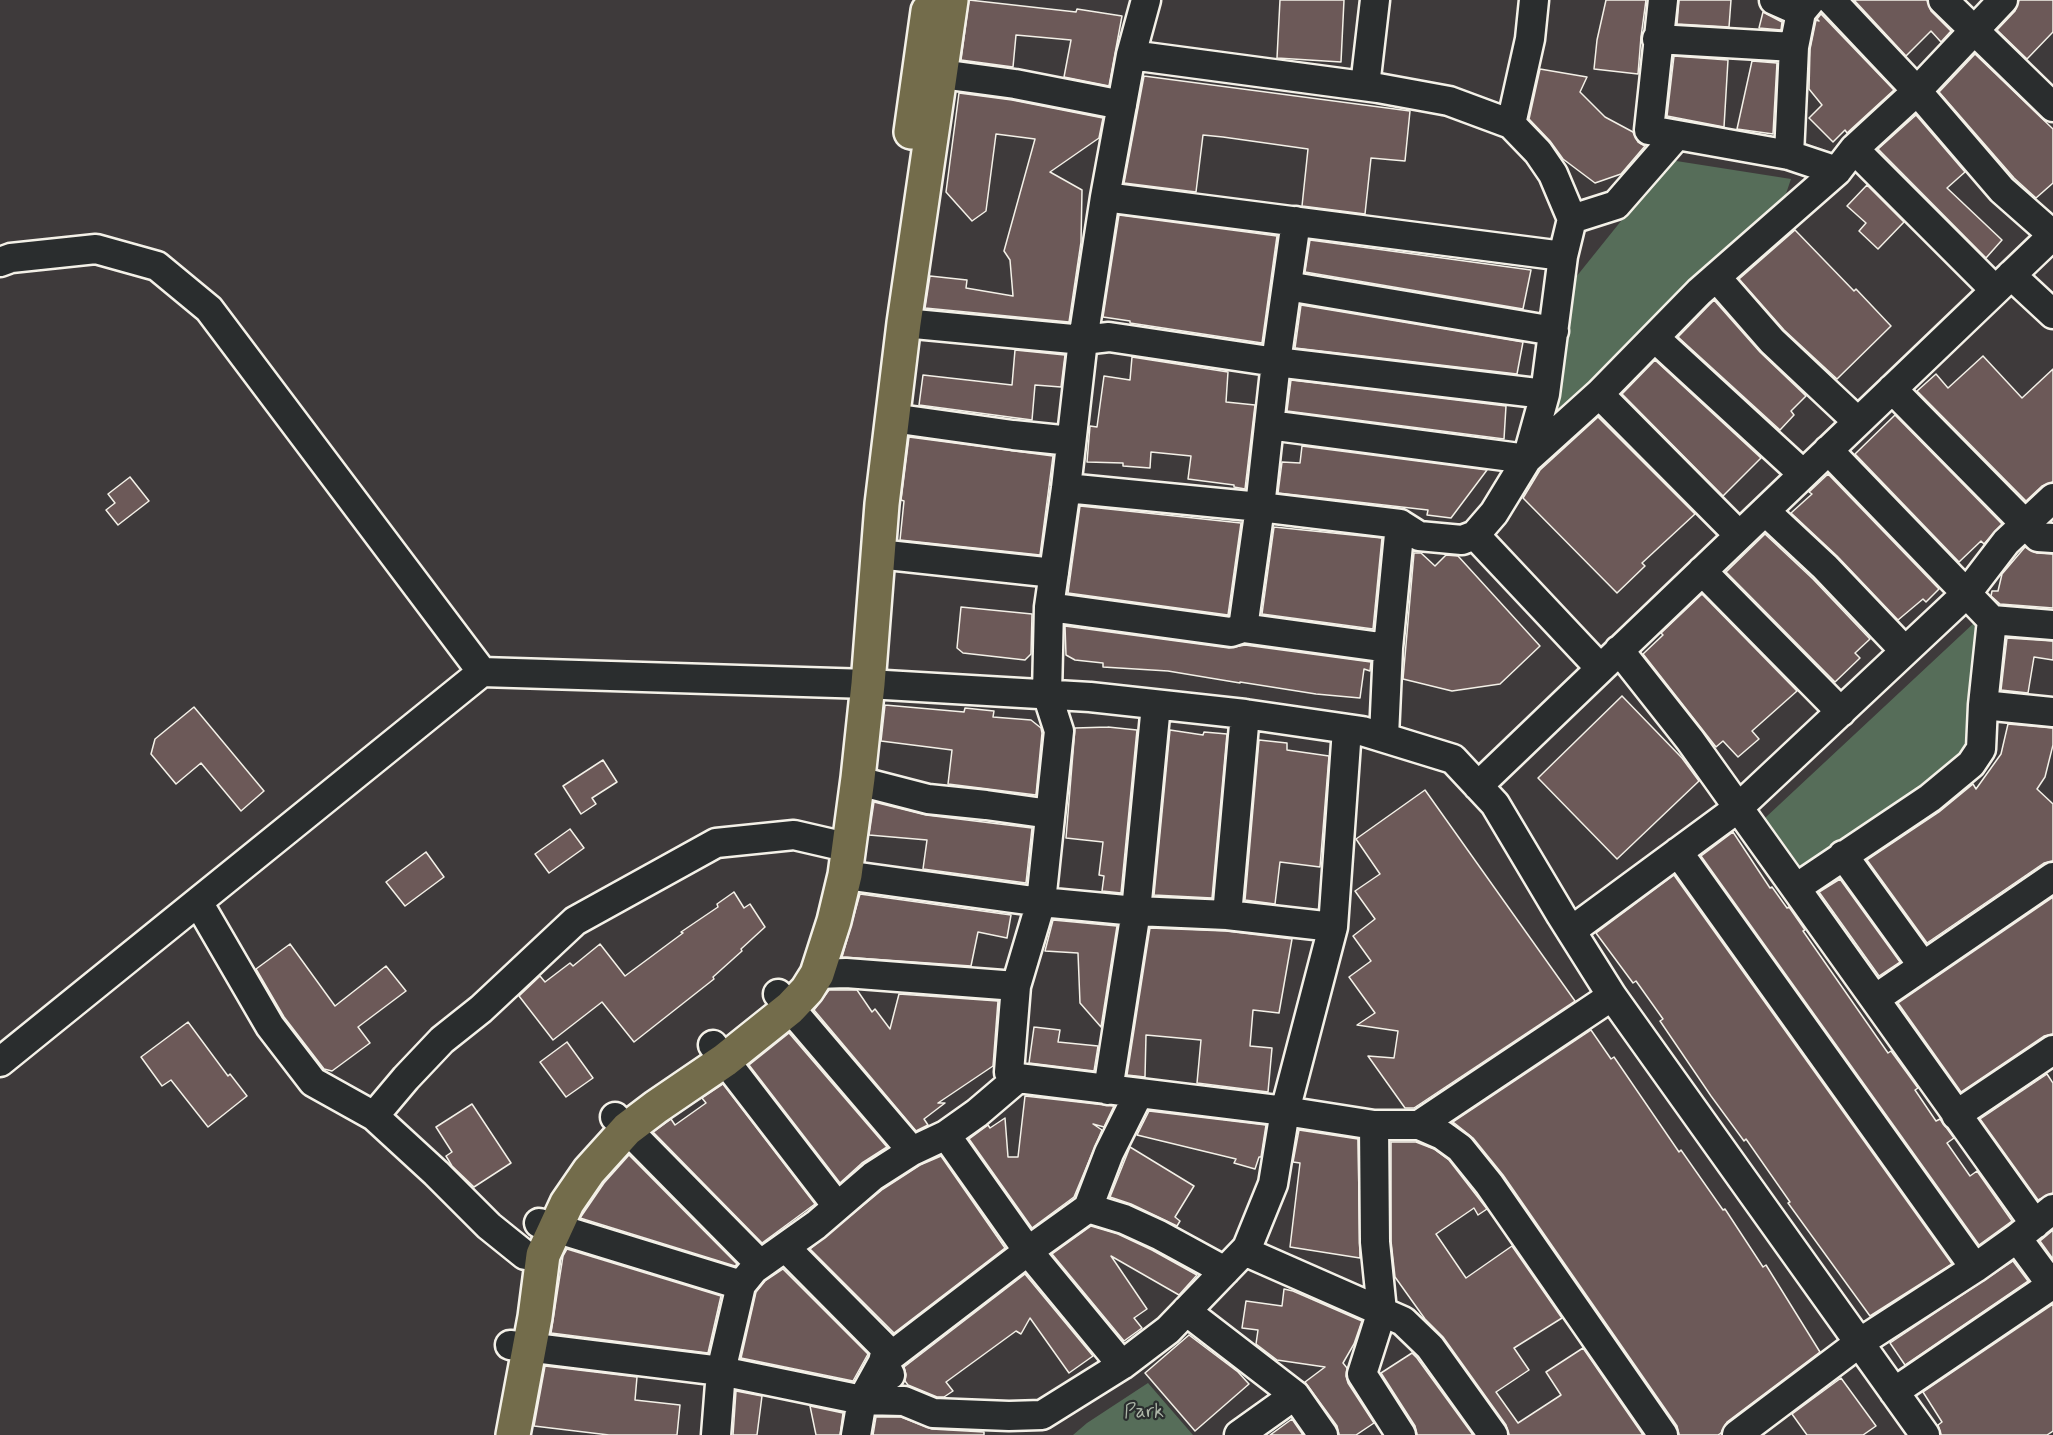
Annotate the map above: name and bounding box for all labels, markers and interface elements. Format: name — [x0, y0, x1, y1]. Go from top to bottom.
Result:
park label: Park — [1124, 1401, 1164, 1425]

